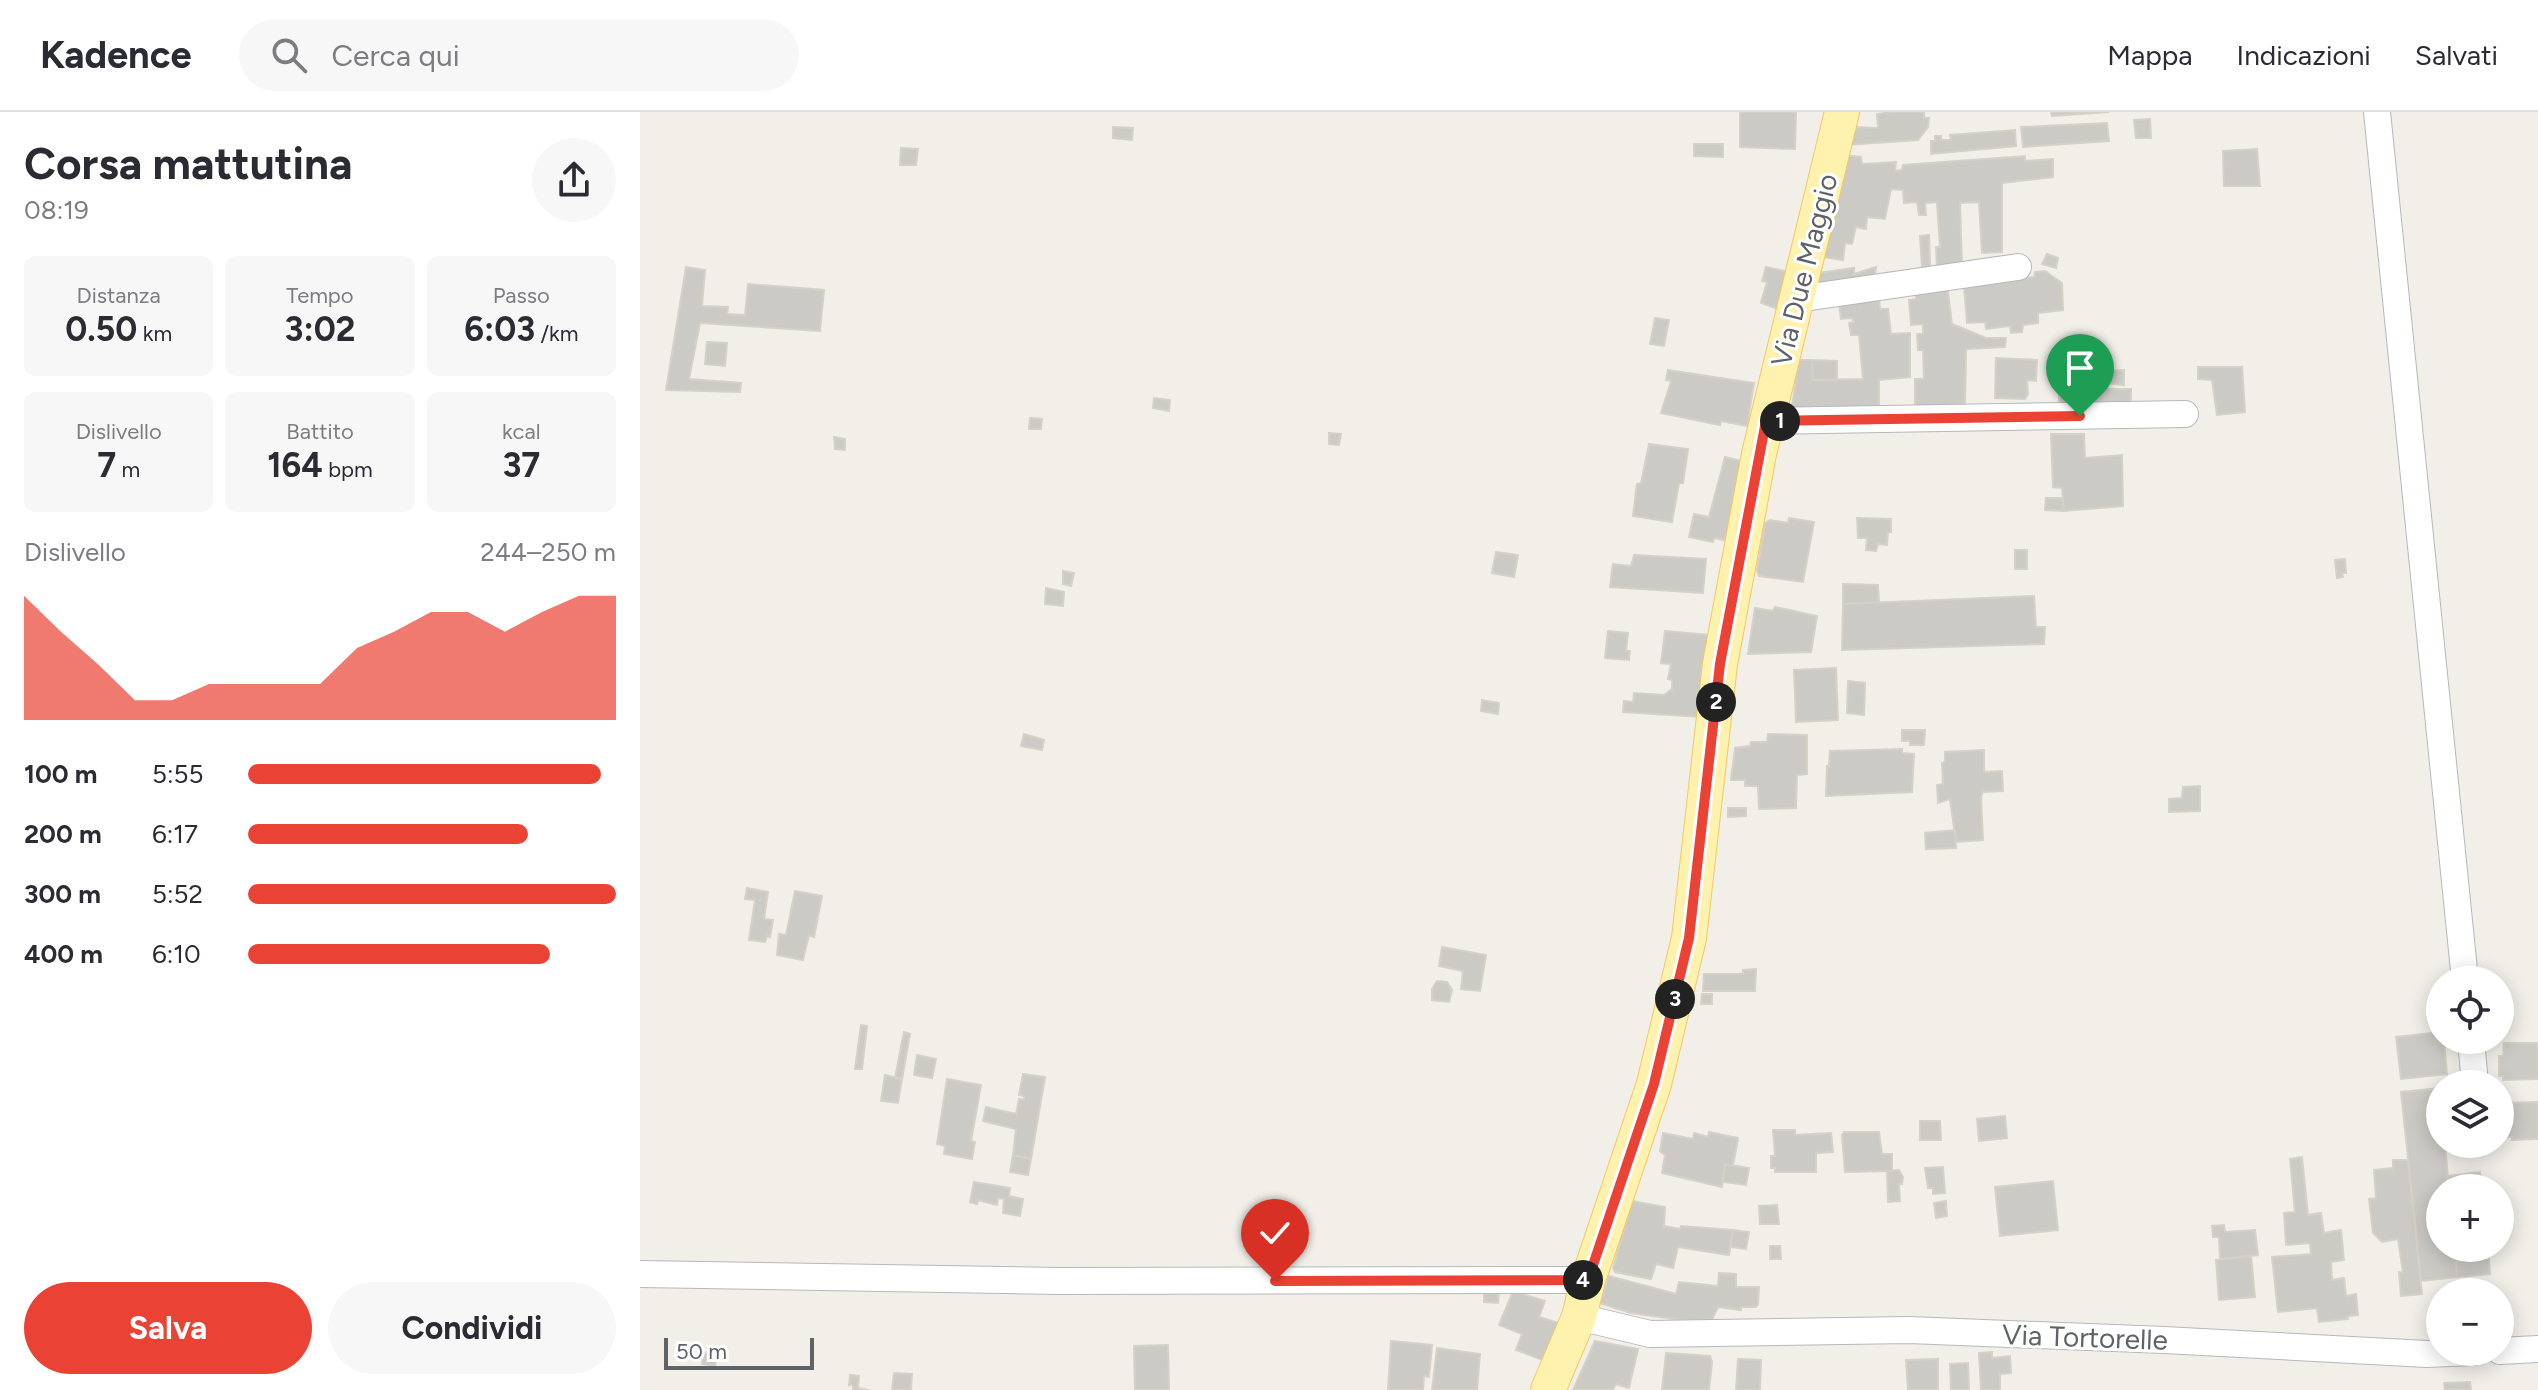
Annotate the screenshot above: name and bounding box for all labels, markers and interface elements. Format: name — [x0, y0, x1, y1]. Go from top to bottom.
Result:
search box — [239, 19, 799, 91]
text: Kadence — [40, 32, 191, 78]
icon: search — [267, 33, 311, 77]
text: Cerca qui — [331, 37, 460, 74]
text: Mappa — [2107, 38, 2193, 72]
text: Indicazioni — [2237, 38, 2371, 72]
text: Salvati — [2415, 38, 2498, 72]
text: Corsa mattutina — [24, 137, 352, 190]
button: share — [532, 138, 616, 222]
street label: Via Due Maggio — [1764, 170, 1844, 370]
text: 08:19 — [24, 194, 89, 226]
text: Distanza — [77, 282, 161, 309]
text: Tempo — [286, 282, 354, 309]
text: Passo — [493, 282, 550, 309]
text: 0.50 — [65, 309, 137, 350]
text: 3:02 — [285, 309, 355, 350]
text: 6:03 — [464, 309, 535, 350]
text: km — [137, 320, 172, 347]
text: /km — [535, 320, 578, 347]
pin — [2046, 334, 2114, 416]
icon: arrive — [2058, 346, 2102, 390]
pin: 1 — [1760, 401, 1800, 441]
text: 1 — [1775, 407, 1785, 434]
text: Dislivello — [76, 418, 162, 445]
text: Battito — [286, 418, 354, 445]
text: kcal — [502, 418, 541, 445]
text: 7 — [97, 445, 116, 486]
text: 164 — [267, 445, 323, 486]
text: 37 — [502, 445, 540, 486]
text: m — [116, 456, 140, 483]
text: bpm — [323, 456, 373, 483]
text: Dislivello — [24, 536, 126, 568]
text: 244–250 m — [480, 536, 616, 568]
pin: 2 — [1696, 682, 1736, 722]
text: 2 — [1710, 688, 1722, 715]
text: 100 m — [24, 758, 98, 790]
text: 5:55 — [152, 758, 203, 790]
text: 200 m — [24, 818, 102, 850]
text: 6:17 — [152, 818, 198, 850]
text: 300 m — [24, 878, 101, 910]
text: 5:52 — [152, 878, 203, 910]
text: 400 m — [24, 938, 103, 970]
text: 6:10 — [152, 938, 201, 970]
map controls — [2426, 966, 2514, 1366]
button: locate — [2426, 966, 2514, 1054]
pin: 3 — [1655, 979, 1695, 1019]
text: 3 — [1669, 985, 1681, 1012]
button: layers — [2426, 1070, 2514, 1158]
button: + — [2426, 1174, 2514, 1262]
pin — [1241, 1199, 1309, 1281]
icon: check — [1253, 1211, 1297, 1255]
pin: 4 — [1563, 1260, 1603, 1300]
text: 4 — [1576, 1266, 1590, 1293]
button: − — [2426, 1278, 2514, 1366]
button: Salva — [24, 1282, 312, 1374]
button: Condividi — [328, 1282, 616, 1374]
street label: Via Tortorelle — [2002, 1317, 2168, 1357]
scale bar — [664, 1334, 814, 1370]
text: 50 m — [676, 1338, 727, 1365]

